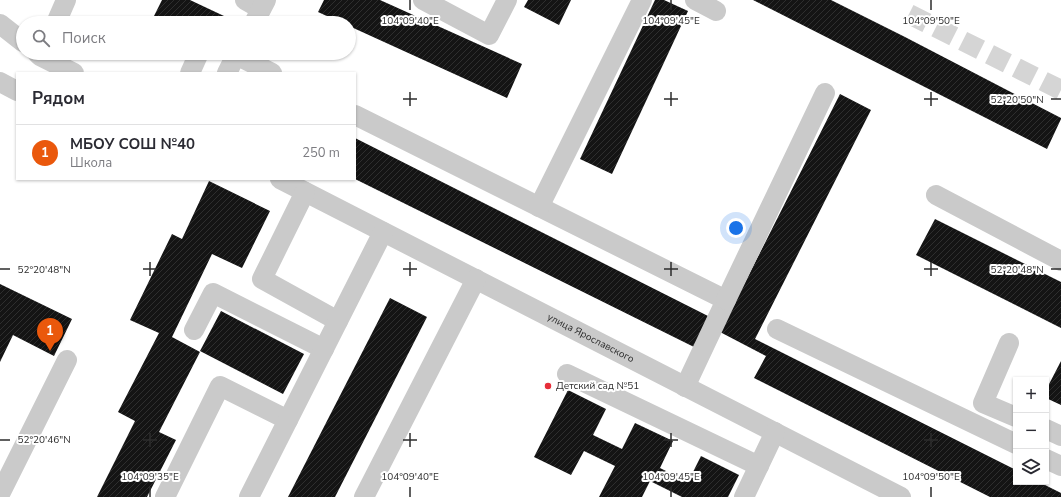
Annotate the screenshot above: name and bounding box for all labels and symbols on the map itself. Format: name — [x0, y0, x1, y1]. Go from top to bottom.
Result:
text: 104°09'40"E — [381, 14, 439, 28]
text: 104°09'45"E — [642, 14, 700, 28]
text: 104°09'50"E — [902, 14, 960, 28]
text: 52°20'50"N — [990, 93, 1044, 107]
your location — [726, 218, 746, 238]
text: 52°20'48"N — [17, 263, 71, 277]
text: 52°20'48"N — [990, 263, 1044, 277]
street label: улица Ярославского — [545, 310, 637, 366]
pin: 1 — [37, 318, 63, 351]
place label: Детский сад №51 — [556, 379, 639, 393]
marker: Детский сад №51 — [543, 381, 553, 391]
text: 52°20'46"N — [17, 433, 71, 447]
text: 104°09'35"E — [121, 470, 179, 484]
text: 104°09'40"E — [381, 470, 439, 484]
text: 104°09'45"E — [642, 470, 700, 484]
text: 104°09'50"E — [902, 470, 960, 484]

